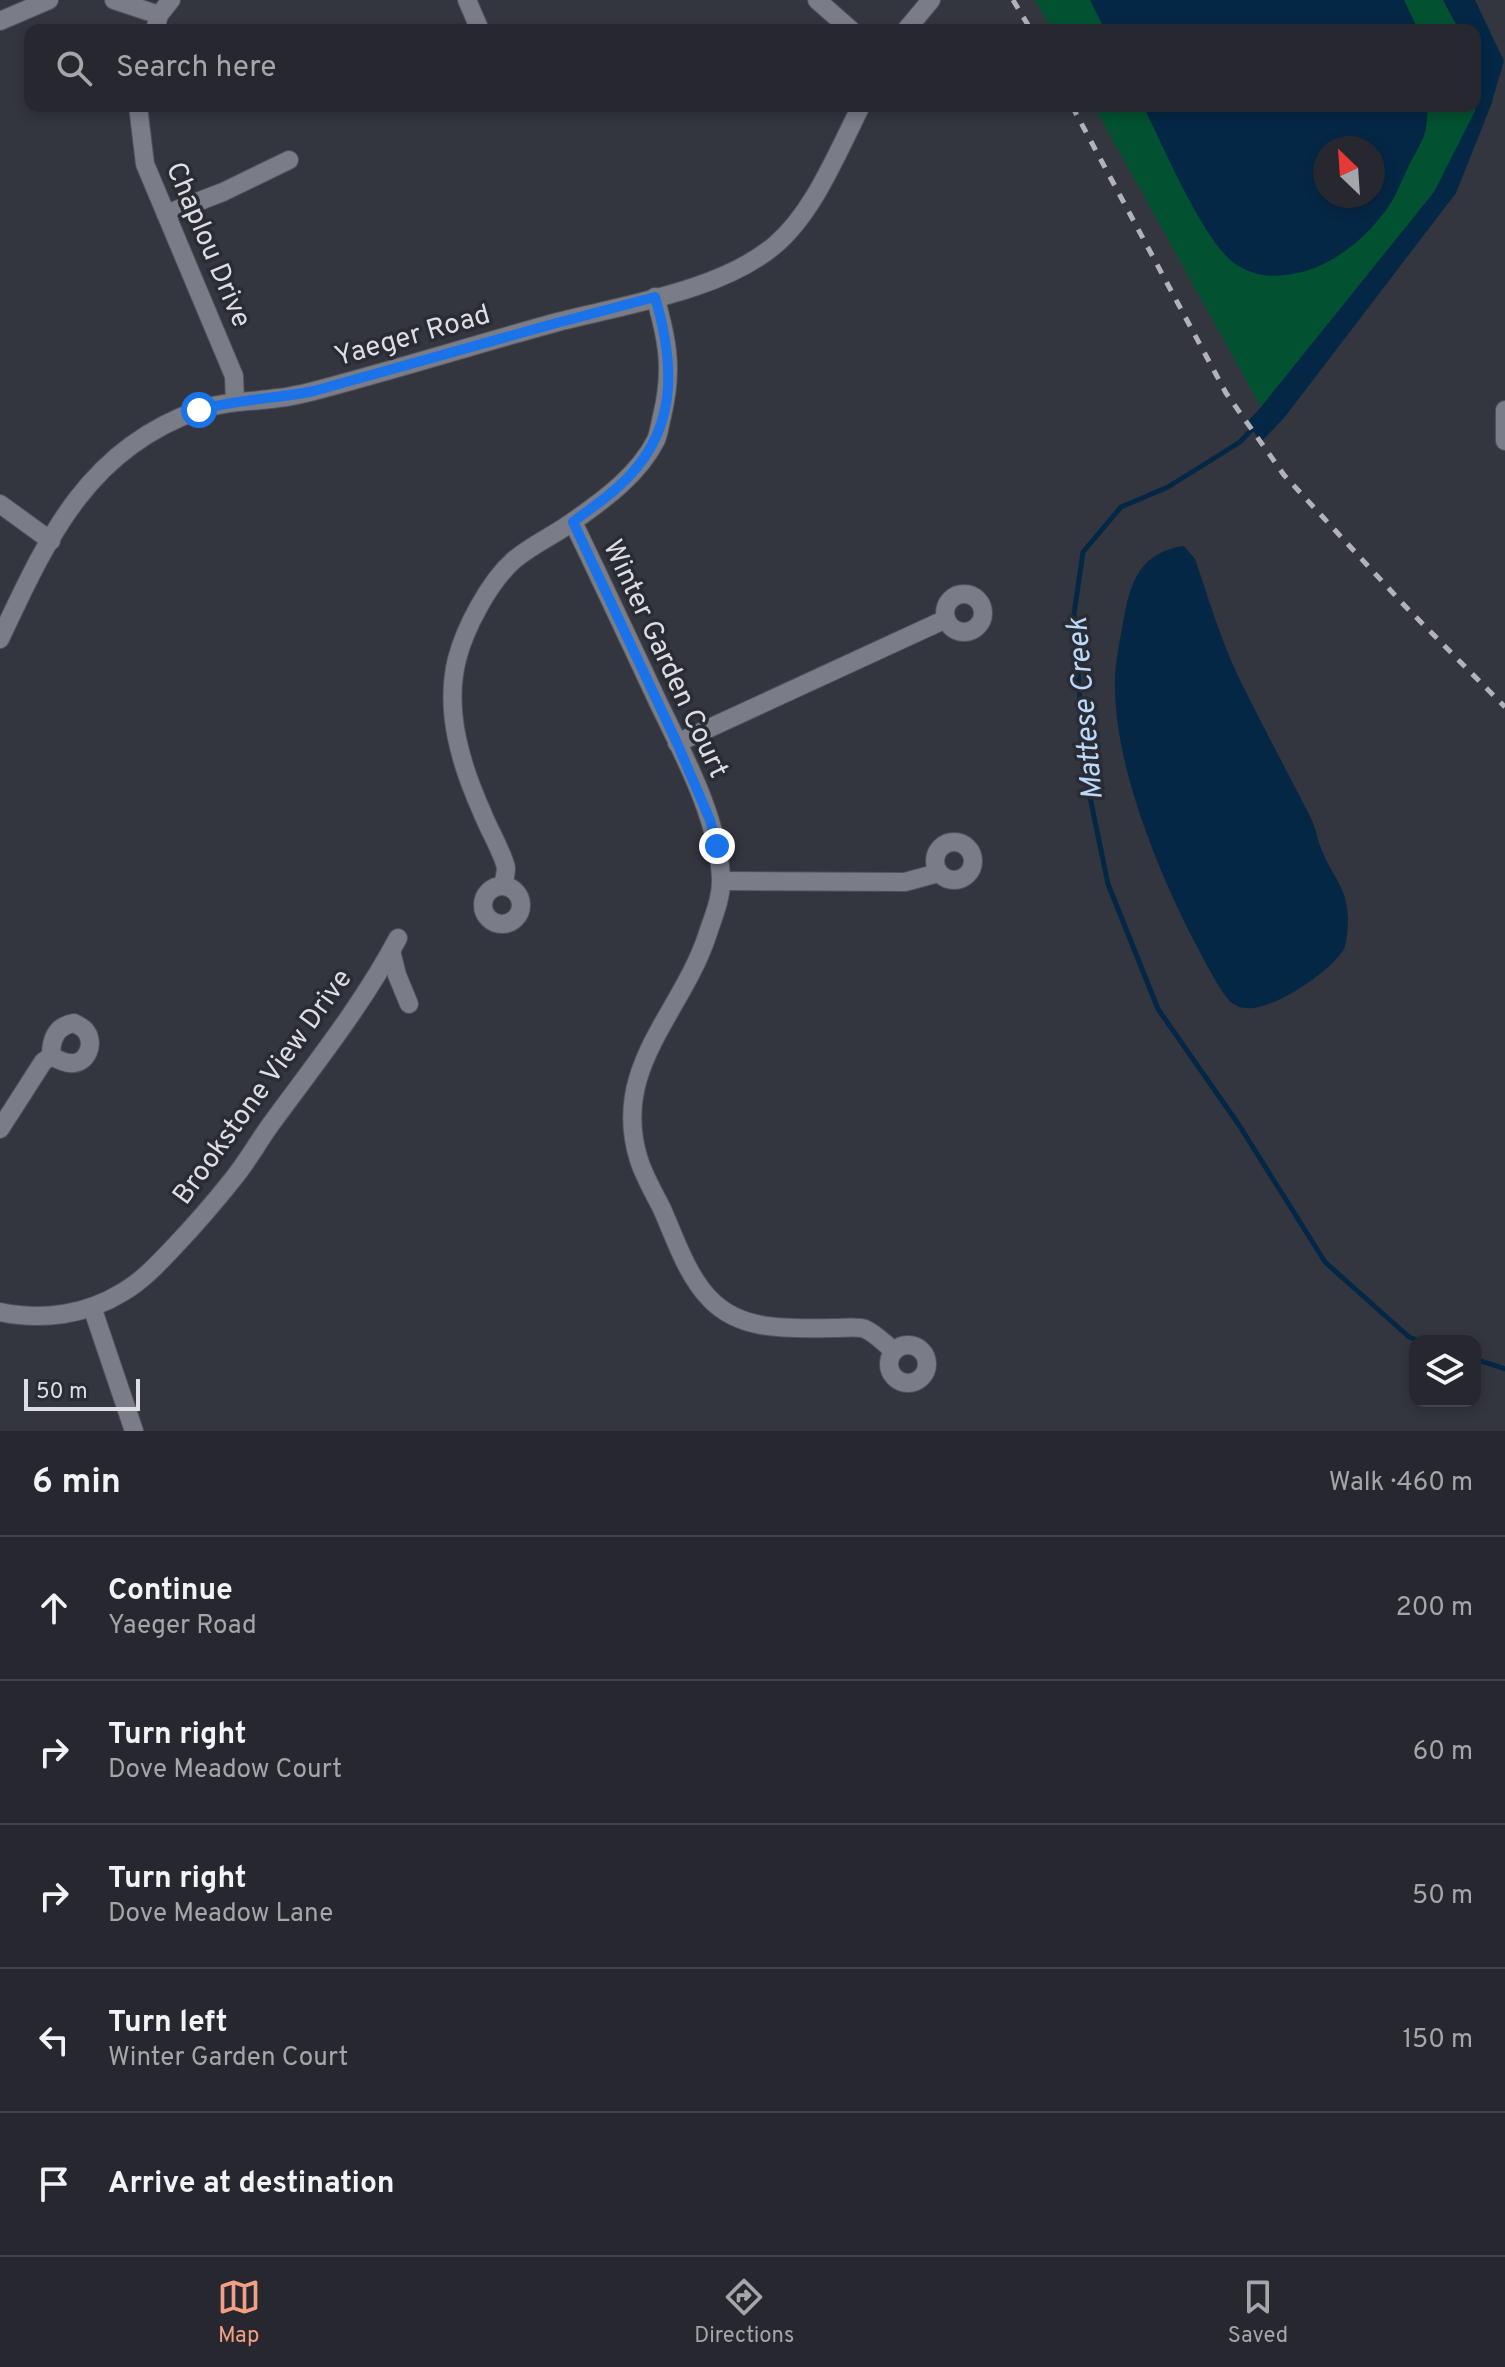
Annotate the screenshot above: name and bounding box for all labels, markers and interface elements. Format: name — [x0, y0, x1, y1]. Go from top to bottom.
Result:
search box — [24, 24, 1481, 112]
icon: search — [52, 46, 96, 90]
text: Search here — [116, 50, 276, 87]
north arrow — [1313, 136, 1385, 208]
street label: Chaplou Drive — [156, 157, 258, 333]
street label: Yaeger Road — [331, 298, 495, 376]
route start — [181, 392, 217, 428]
street label: Winter Garden Court — [593, 534, 735, 784]
water label: Mattese Creek — [1060, 615, 1113, 802]
route end — [699, 828, 735, 864]
street label: Brookstone View Drive — [166, 963, 361, 1213]
map controls — [1409, 1335, 1481, 1407]
button: layers — [1409, 1335, 1481, 1407]
scale bar — [24, 1375, 140, 1411]
text: 50 m — [36, 1379, 88, 1406]
text: 6 min — [32, 1462, 121, 1505]
text: Walk · 460 m — [1329, 1467, 1473, 1500]
text: Continue — [108, 1573, 233, 1610]
icon: ahead — [32, 1586, 76, 1630]
text: 200 m — [1396, 1592, 1473, 1625]
text: Yaeger Road — [108, 1610, 257, 1643]
text: Turn right — [108, 1717, 246, 1754]
icon: right — [32, 1730, 76, 1774]
text: 60 m — [1413, 1736, 1473, 1769]
text: Dove Meadow Court — [108, 1754, 342, 1787]
text: Turn right — [108, 1861, 246, 1898]
icon: right — [32, 1874, 76, 1918]
text: 50 m — [1412, 1880, 1473, 1913]
text: Dove Meadow Lane — [108, 1898, 333, 1931]
text: Turn left — [108, 2005, 228, 2042]
icon: left — [32, 2018, 76, 2062]
text: 150 m — [1402, 2024, 1473, 2057]
text: Winter Garden Court — [108, 2042, 348, 2075]
icon: arrive — [32, 2162, 76, 2206]
text: Arrive at destination — [108, 2166, 394, 2203]
tab: Map — [217, 2275, 261, 2350]
tab: Directions — [694, 2275, 794, 2350]
tab: Saved — [1228, 2275, 1288, 2350]

